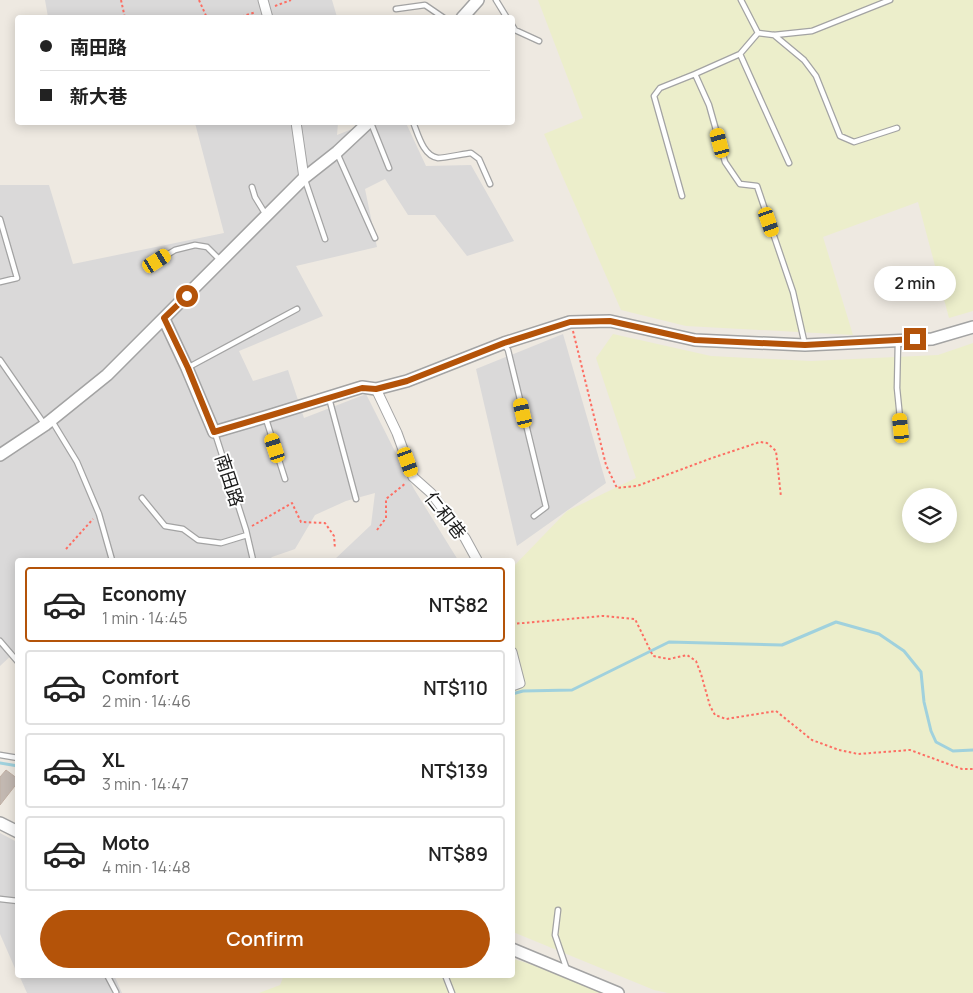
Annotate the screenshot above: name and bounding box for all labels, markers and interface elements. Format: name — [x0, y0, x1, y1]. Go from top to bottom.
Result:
text: 南田路 — [70, 34, 127, 60]
text: 新大巷 — [70, 83, 127, 109]
car — [708, 127, 731, 159]
car — [757, 205, 780, 239]
car — [140, 247, 173, 275]
callout: 2 min — [874, 266, 956, 302]
text: 2 min — [895, 272, 935, 294]
route start — [176, 285, 198, 307]
route end — [904, 328, 926, 350]
car — [512, 397, 533, 429]
car — [891, 412, 910, 444]
car — [263, 431, 286, 465]
car — [395, 445, 420, 479]
street label: 南田路 — [210, 451, 250, 509]
street label: 仁和巷 — [420, 486, 472, 544]
map controls — [902, 488, 957, 543]
button: layers — [902, 488, 957, 543]
text: Economy — [102, 581, 186, 607]
icon: car — [42, 582, 87, 627]
text: NT$82 — [429, 592, 488, 618]
text: 1 min · 14:45 — [102, 607, 187, 629]
text: Comfort — [102, 664, 179, 690]
icon: car — [42, 665, 87, 710]
text: NT$110 — [423, 675, 488, 701]
text: 2 min · 14:46 — [102, 690, 191, 712]
text: XL — [102, 747, 125, 773]
icon: car — [42, 748, 87, 793]
text: NT$139 — [421, 758, 488, 784]
text: 3 min · 14:47 — [102, 773, 189, 795]
text: Moto — [102, 830, 149, 856]
icon: car — [42, 831, 87, 876]
text: NT$89 — [428, 841, 488, 867]
text: 4 min · 14:48 — [102, 856, 191, 878]
button: Confirm — [40, 910, 490, 968]

